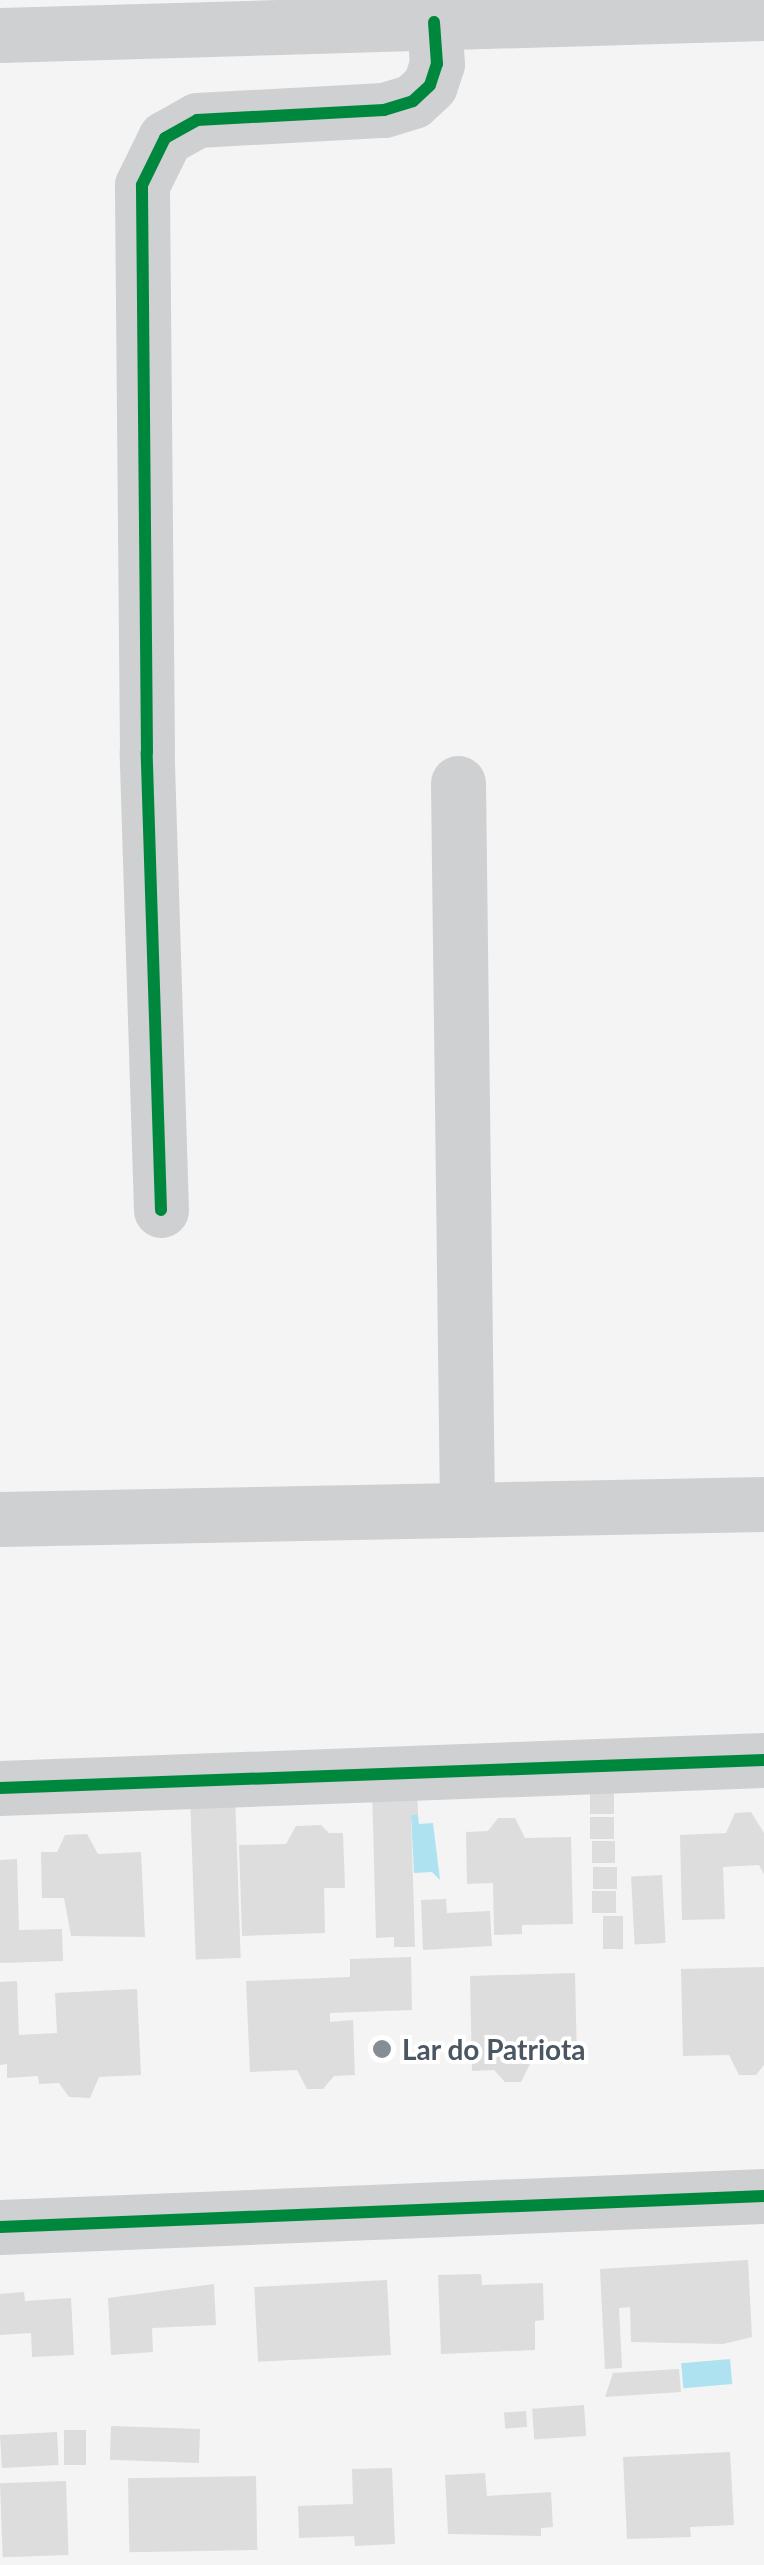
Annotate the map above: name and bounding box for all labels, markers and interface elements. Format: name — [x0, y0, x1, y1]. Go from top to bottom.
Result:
place label: Lar do Patriota — [402, 2032, 586, 2066]
marker: Lar do Patriota — [371, 2038, 393, 2060]

